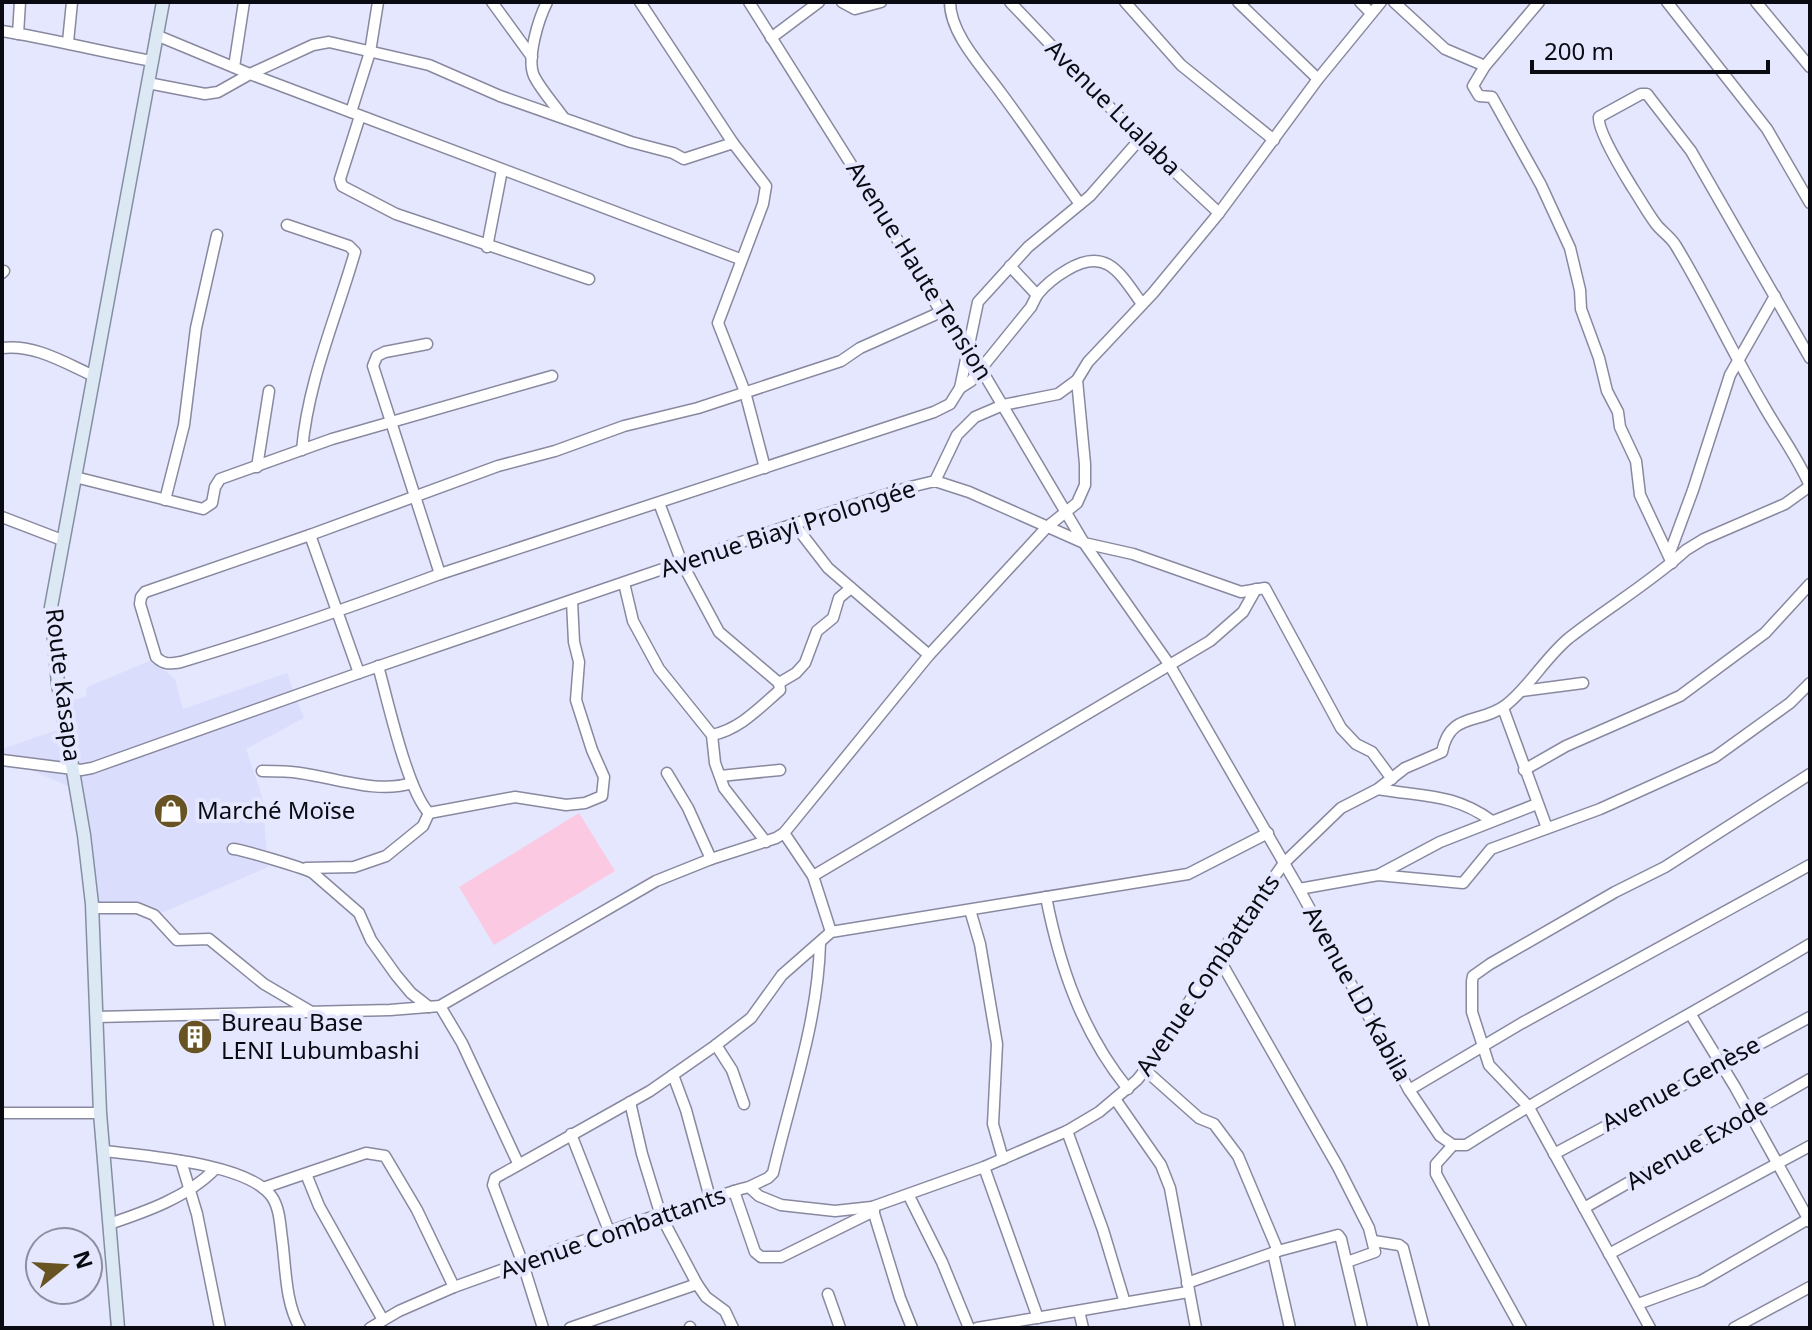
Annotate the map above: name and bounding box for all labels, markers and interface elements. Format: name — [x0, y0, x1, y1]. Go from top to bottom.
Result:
scale bar — [1532, 24, 1768, 74]
street label: Avenue Lualaba — [1039, 32, 1189, 182]
text: 200 m — [1544, 34, 1614, 67]
street label: Avenue Haute Tension — [839, 155, 1001, 386]
street label: Avenue Biayi Prolongée — [656, 471, 919, 584]
street label: Route Kasapa — [39, 606, 90, 763]
shop icon: Marché Moïse — [152, 792, 190, 830]
place label: Marché Moïse — [197, 793, 355, 826]
street label: Avenue Combattants — [1127, 867, 1287, 1081]
street label: Avenue LD Kabila — [1296, 900, 1420, 1087]
place label: Bureau Base LENI Lubumbashi — [221, 1005, 420, 1066]
building icon: Bureau Base LENI Lubumbashi — [176, 1018, 214, 1056]
street label: Avenue Genèse — [1595, 1027, 1765, 1138]
street label: Avenue Exode — [1619, 1089, 1773, 1197]
street label: Avenue Combattants — [495, 1177, 730, 1286]
north arrow — [24, 1226, 104, 1306]
text: N — [67, 1246, 101, 1273]

